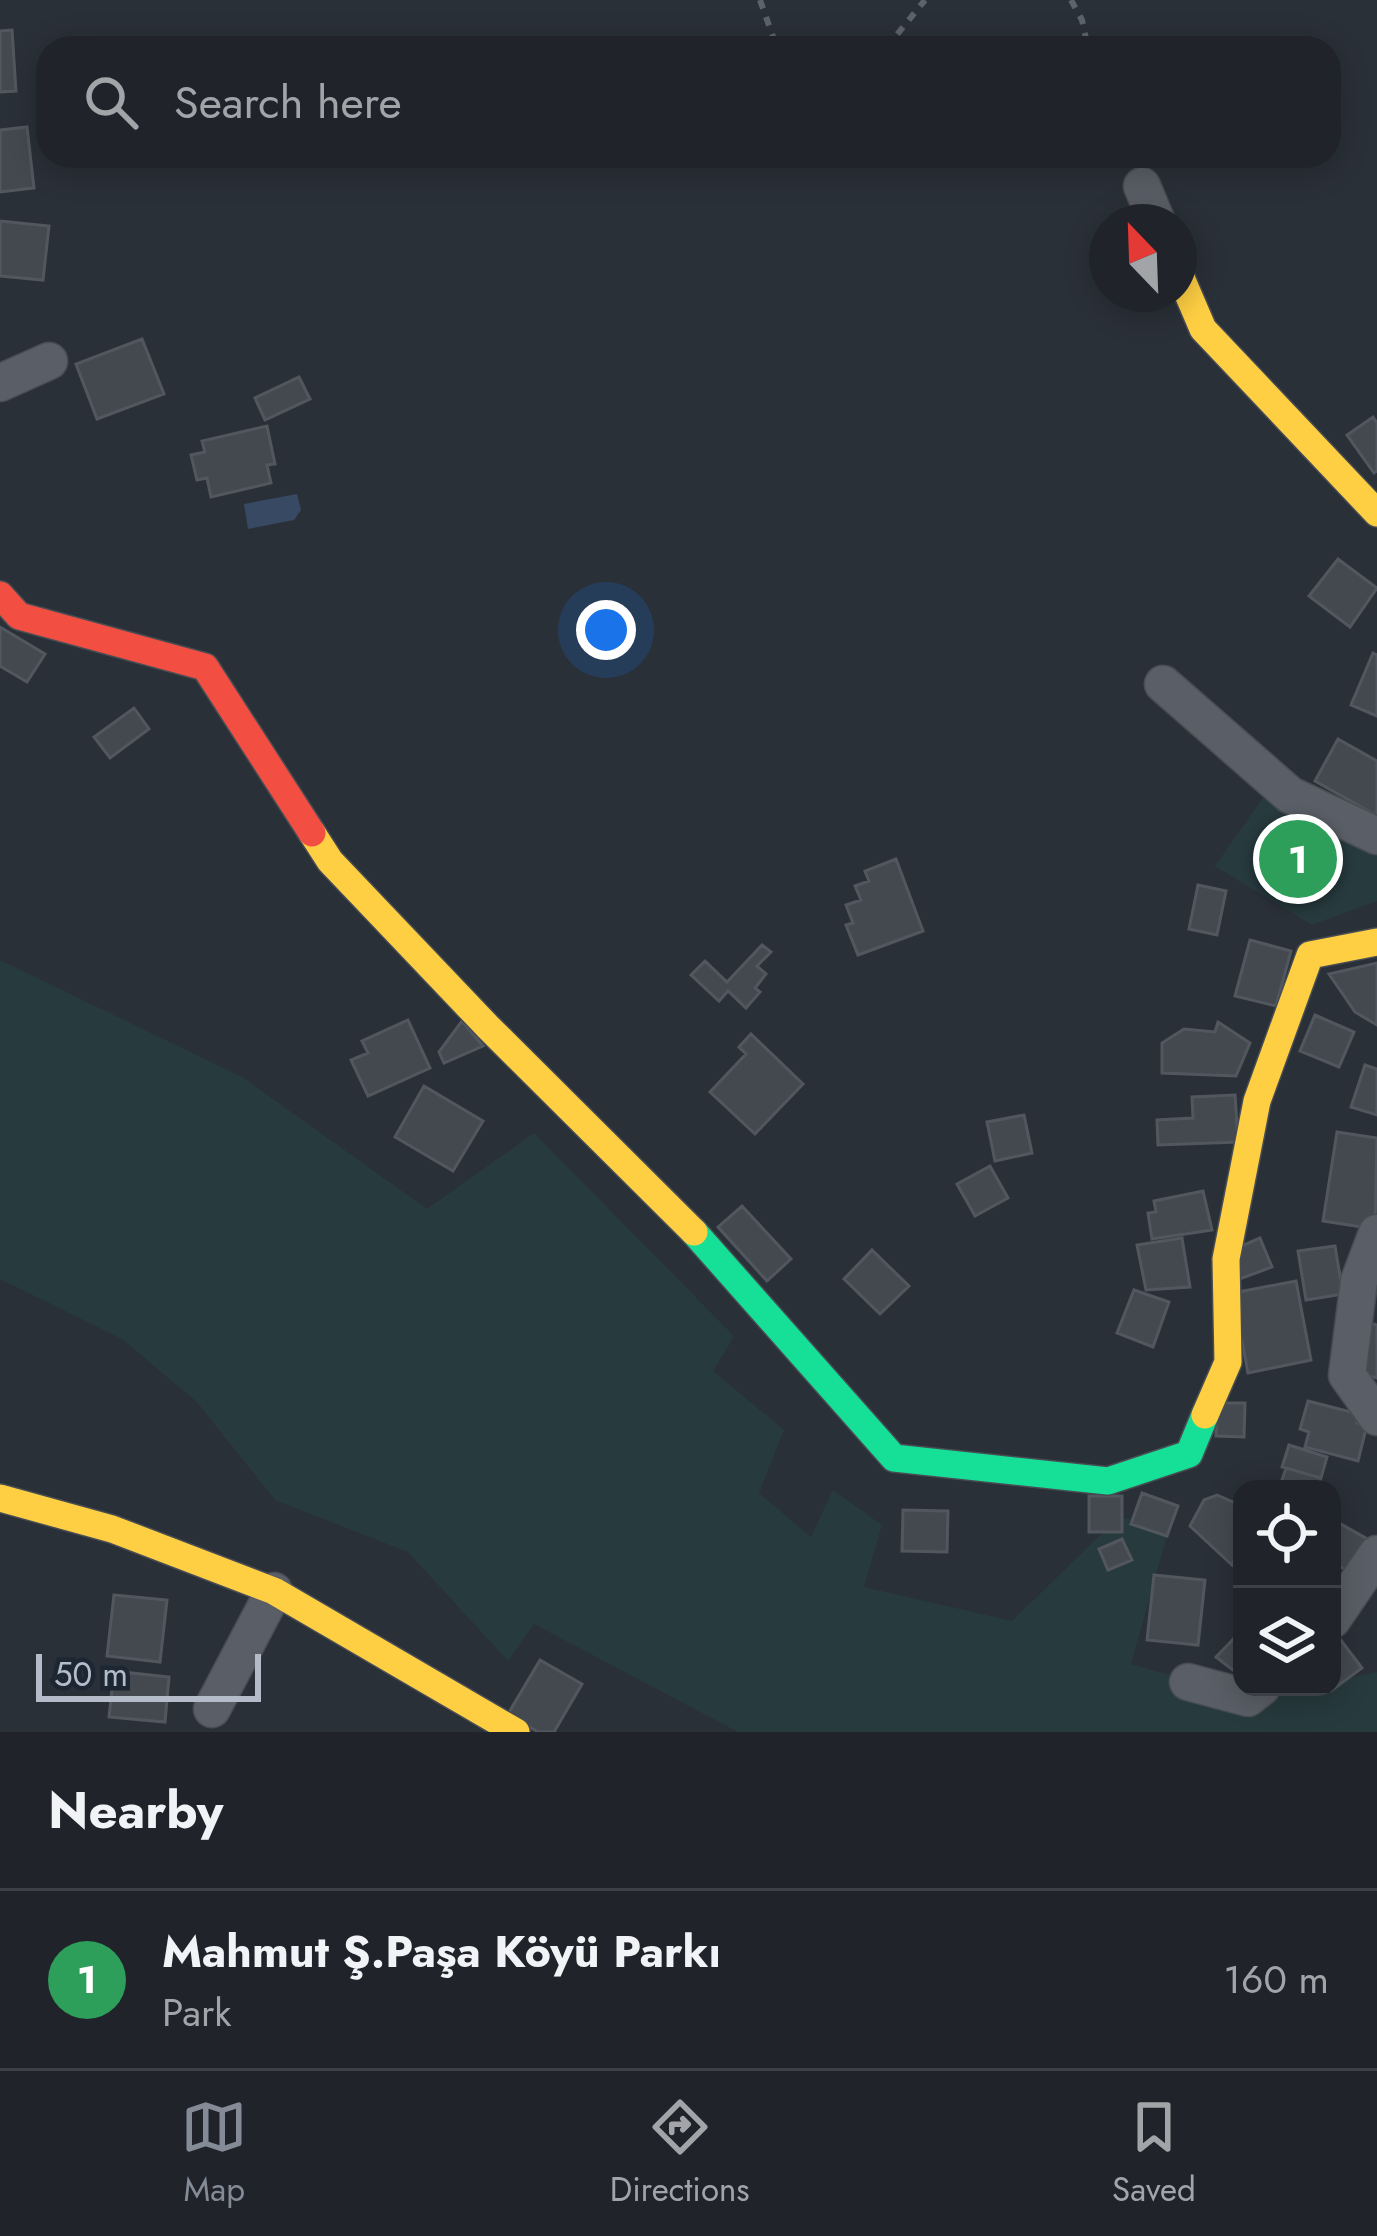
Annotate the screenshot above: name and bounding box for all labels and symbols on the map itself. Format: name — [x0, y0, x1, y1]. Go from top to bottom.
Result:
north arrow — [1089, 204, 1197, 312]
your location — [576, 600, 636, 660]
pin: 1 — [1259, 814, 1337, 904]
scale bar — [36, 1648, 261, 1701]

